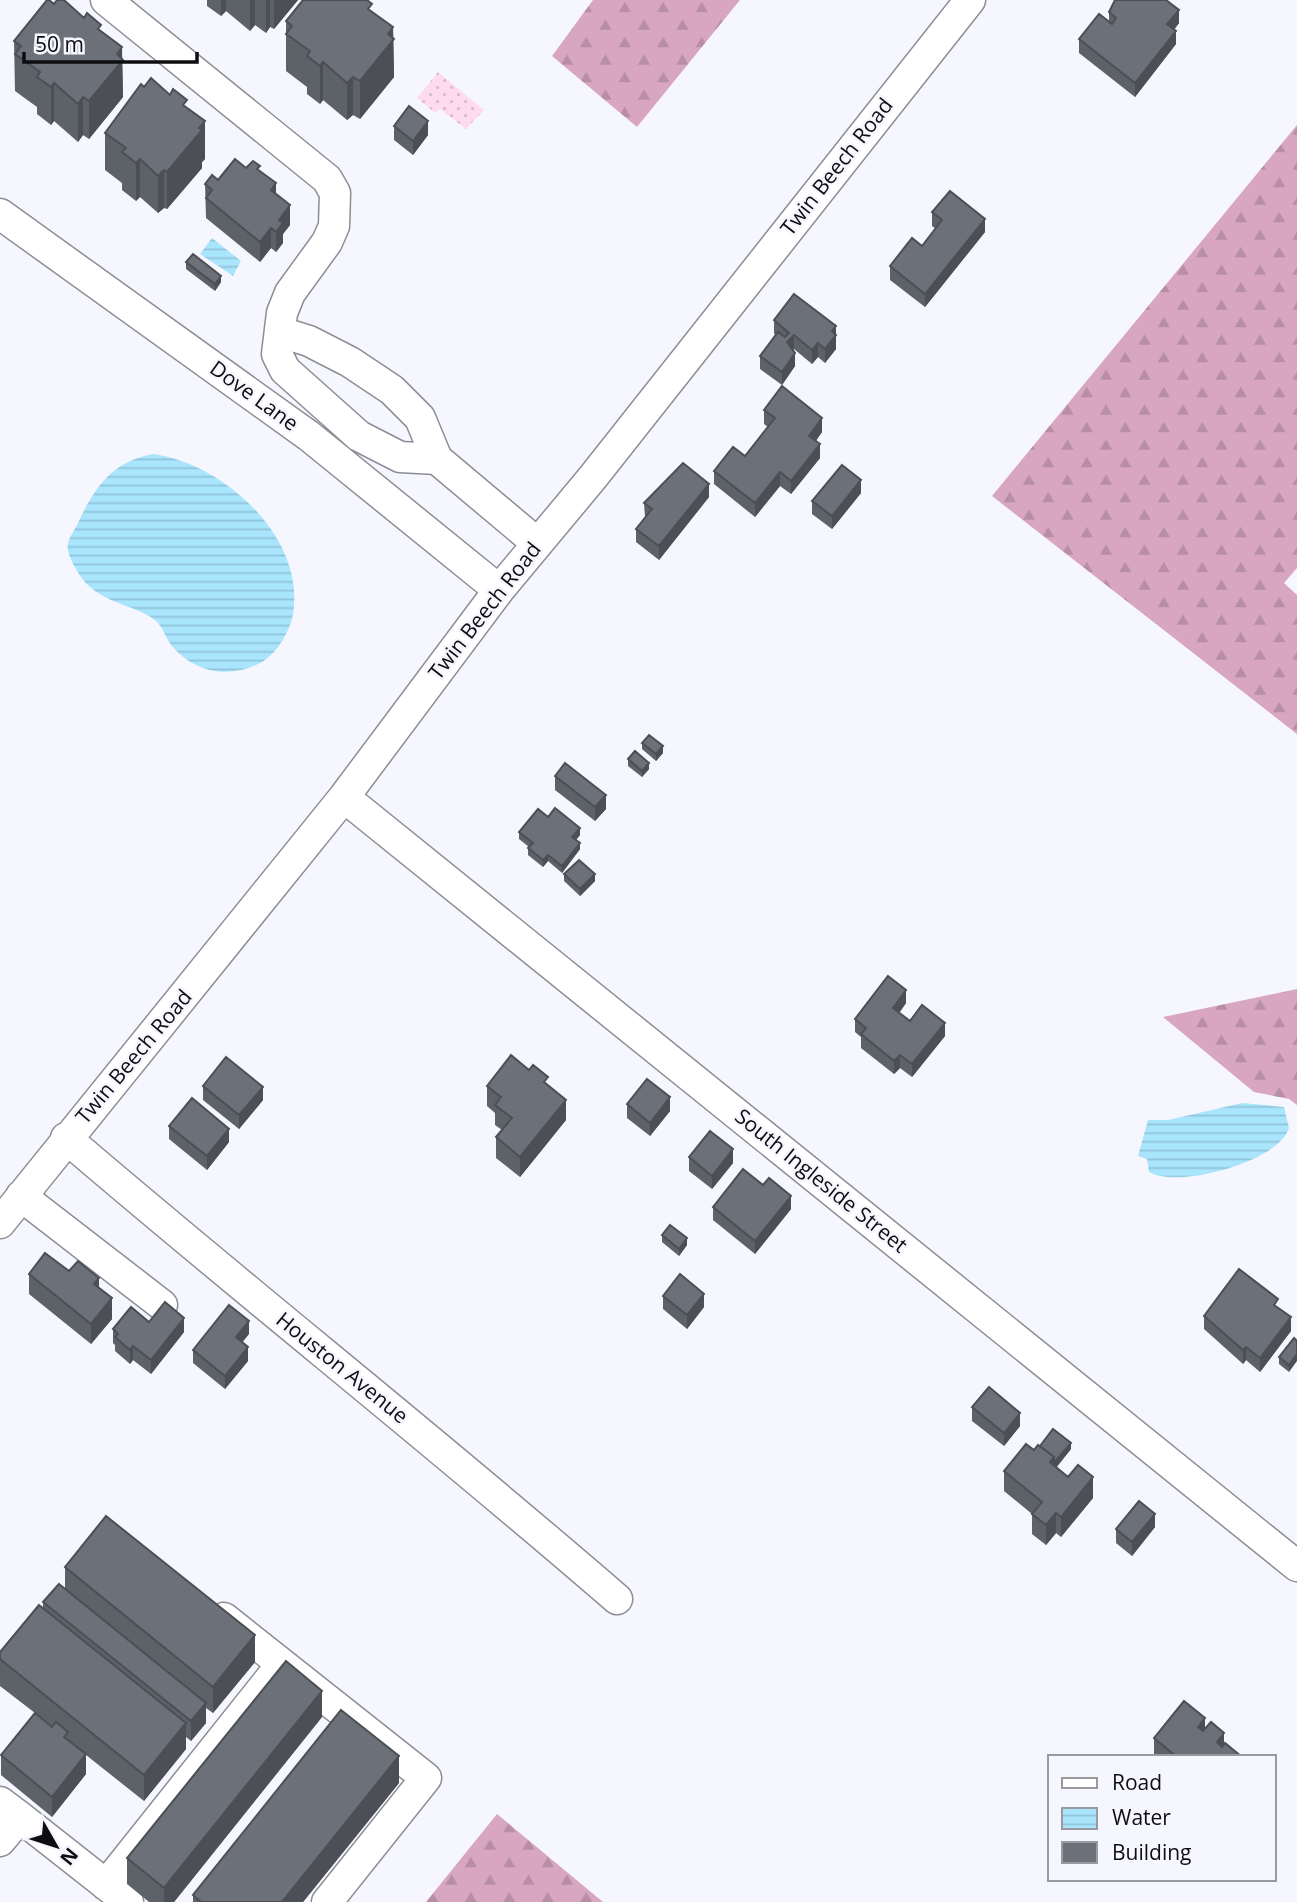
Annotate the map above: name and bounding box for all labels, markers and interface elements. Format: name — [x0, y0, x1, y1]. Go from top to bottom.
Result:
scale bar — [24, 21, 198, 65]
text: 50 m — [35, 30, 84, 58]
street label: Twin Beech Road — [774, 92, 899, 241]
street label: Dove Lane — [205, 354, 304, 437]
street label: Twin Beech Road — [422, 536, 547, 685]
street label: Twin Beech Road — [69, 983, 198, 1129]
street label: South Ingleside Street — [730, 1102, 914, 1258]
street label: Houston Avenue — [271, 1305, 415, 1429]
legend — [1048, 1755, 1276, 1881]
text: Road — [1112, 1768, 1162, 1796]
text: Water — [1112, 1803, 1171, 1831]
north arrow — [21, 1811, 91, 1881]
text: Building — [1112, 1838, 1191, 1866]
text: N — [54, 1843, 84, 1871]

